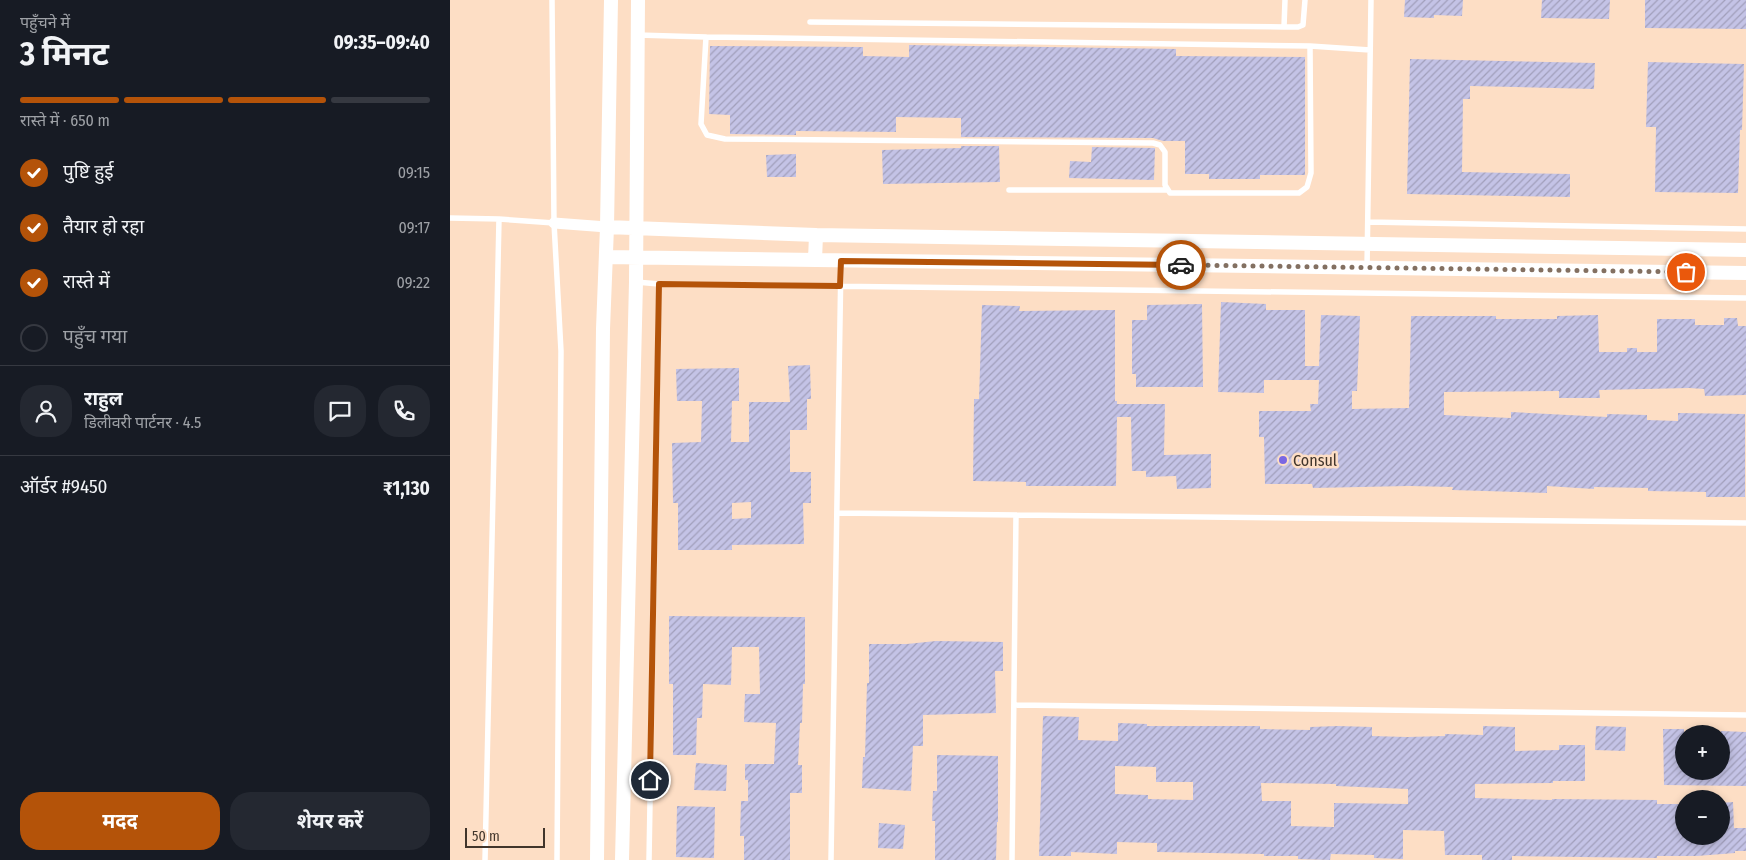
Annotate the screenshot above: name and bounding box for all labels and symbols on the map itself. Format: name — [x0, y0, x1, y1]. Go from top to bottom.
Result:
courier — [1156, 240, 1206, 290]
pin — [1665, 251, 1707, 293]
place label: Consul — [1293, 451, 1337, 470]
marker: Consul — [1277, 454, 1289, 466]
pin — [629, 759, 671, 801]
scale bar — [465, 825, 545, 848]

